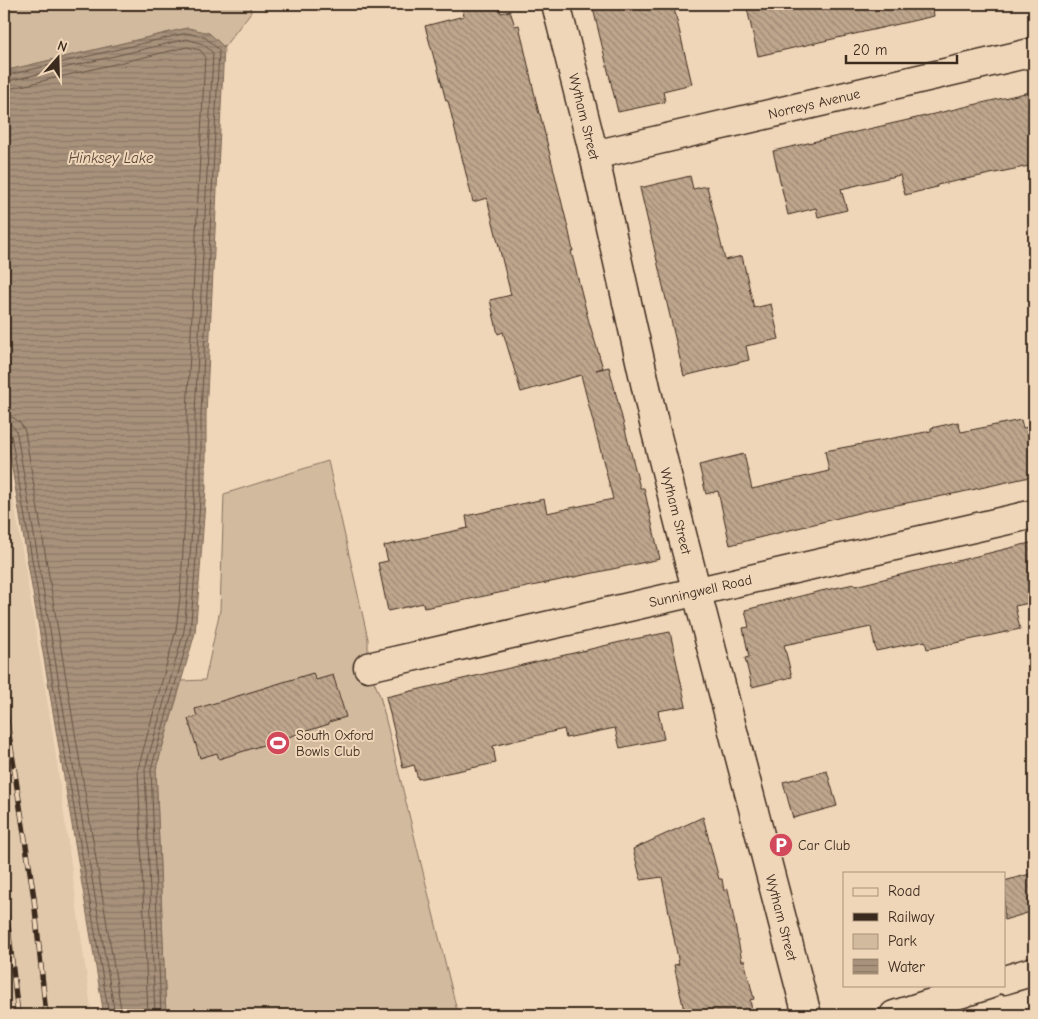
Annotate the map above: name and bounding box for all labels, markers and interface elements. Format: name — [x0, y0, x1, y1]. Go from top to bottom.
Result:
north arrow — [32, 32, 82, 82]
scale bar — [846, 32, 957, 64]
text: N — [55, 37, 69, 56]
text: 20 m — [853, 41, 887, 59]
street label: Wytham Street — [565, 71, 604, 162]
street label: Norreys Avenue — [766, 85, 862, 122]
water label: Hinksey Lake — [68, 149, 154, 167]
street label: Wytham Street — [657, 466, 696, 557]
street label: Sunningwell Road — [647, 571, 753, 611]
place label: South Oxford Bowls Club — [296, 727, 374, 760]
sports icon: South Oxford Bowls Club — [265, 730, 291, 756]
parking icon: Car Club — [768, 832, 794, 858]
place label: Car Club — [798, 837, 850, 854]
street label: Wytham Street — [762, 872, 801, 963]
legend — [843, 872, 1006, 986]
text: Road — [888, 882, 920, 900]
text: Railway — [888, 908, 935, 926]
text: Park — [888, 932, 917, 950]
text: Water — [888, 958, 925, 976]

